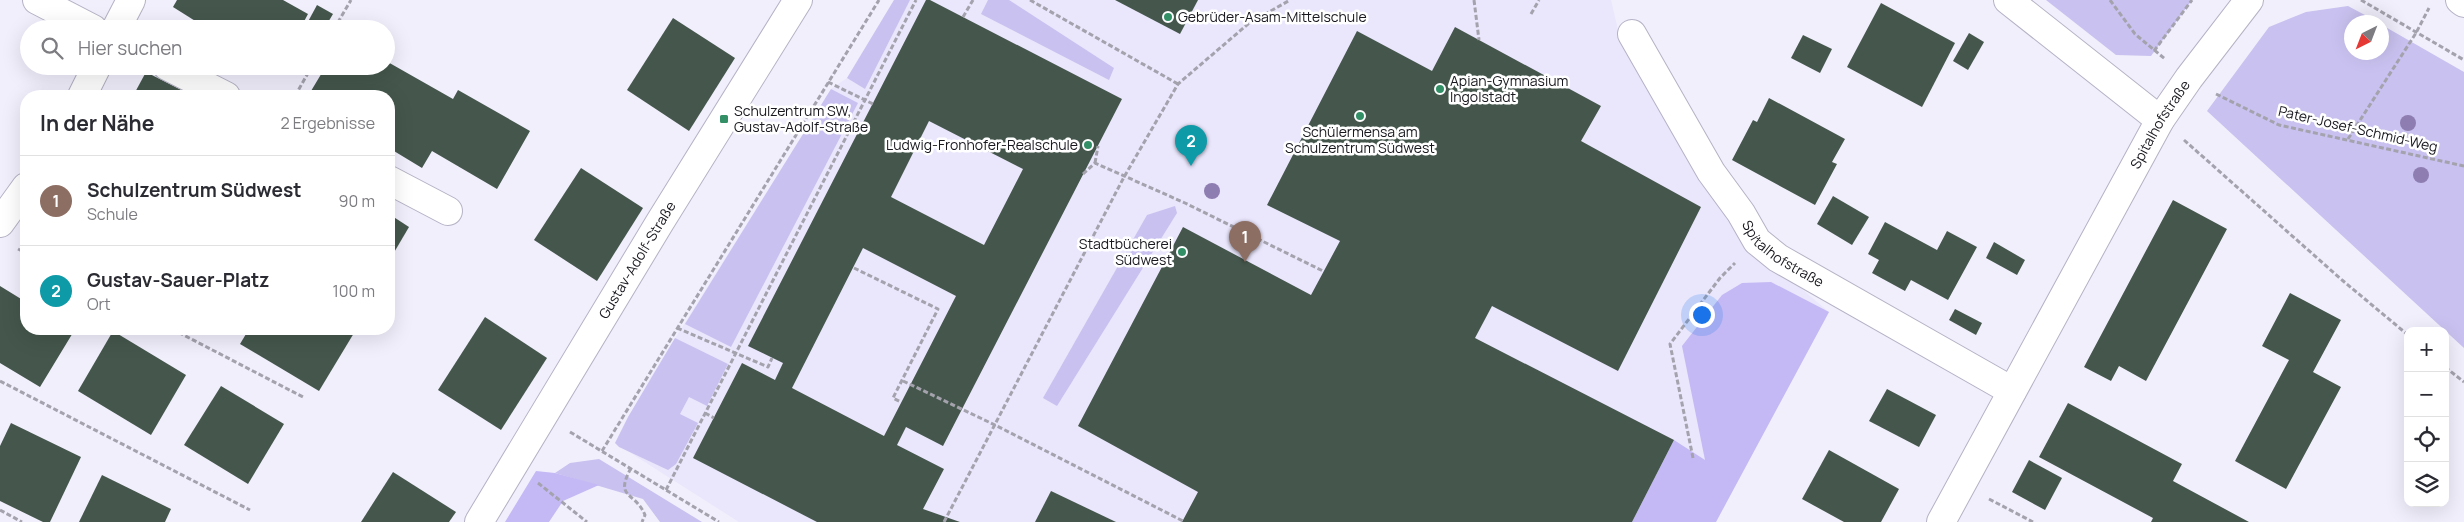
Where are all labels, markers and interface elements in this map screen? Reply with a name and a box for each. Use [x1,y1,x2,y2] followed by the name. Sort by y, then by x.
[1178,7,1367,26] place label: Gebrüder-Asam-Mittelschule
[1162,11,1174,23] marker: Gebrüder-Asam-Mittelschule
[2344,15,2389,60] north arrow
[20,20,395,75] search box
[38,34,66,62] icon: search
[78,35,182,61] text: Hier suchen
[1450,71,1569,106] place label: Apian-Gymnasium Ingolstadt
[2125,76,2194,172] street label: Spitalhofstraße
[1434,83,1446,95] marker: Apian-Gymnasium Ingolstadt
[734,101,868,136] place label: Schulzentrum SW, Gustav-Adolf-Straße
[2277,101,2440,156] street label: Pater-Josef-Schmid-Weg
[40,109,154,137] text: In der Nähe
[1354,110,1366,122] marker: Schülermensa am Schulzentrum Südwest
[280,112,375,134] text: 2 Ergebnisse
[718,113,730,125] marker: Schulzentrum SW, Gustav-Adolf-Straße
[1285,122,1435,157] place label: Schülermensa am Schulzentrum Südwest
[1175,125,1207,166] pin: 2
[886,135,1078,154] place label: Ludwig-Fronhofer-Realschule
[1082,139,1094,151] marker: Ludwig-Fronhofer-Realschule
[87,177,301,203] text: Schulzentrum Südwest
[52,190,60,212] text: 1
[339,190,375,212] text: 90 m
[594,197,680,322] street label: Gustav-Adolf-Straße
[87,203,138,225] text: Schule
[1738,217,1827,291] street label: Spitalhofstraße
[1229,221,1261,262] pin: 1
[1079,234,1172,269] place label: Stadtbücherei Südwest
[1176,246,1188,258] marker: Stadtbücherei Südwest
[87,267,269,293] text: Gustav-Sauer-Platz
[51,280,61,302] text: 2
[332,280,375,302] text: 100 m
[87,293,111,315] text: Ort
[1689,302,1715,328] your location
[2404,327,2449,507] map controls
[2404,327,2449,372] button: +
[2404,372,2449,417] button: −
[2404,417,2449,462] button: locate
[2404,462,2449,507] button: layers

